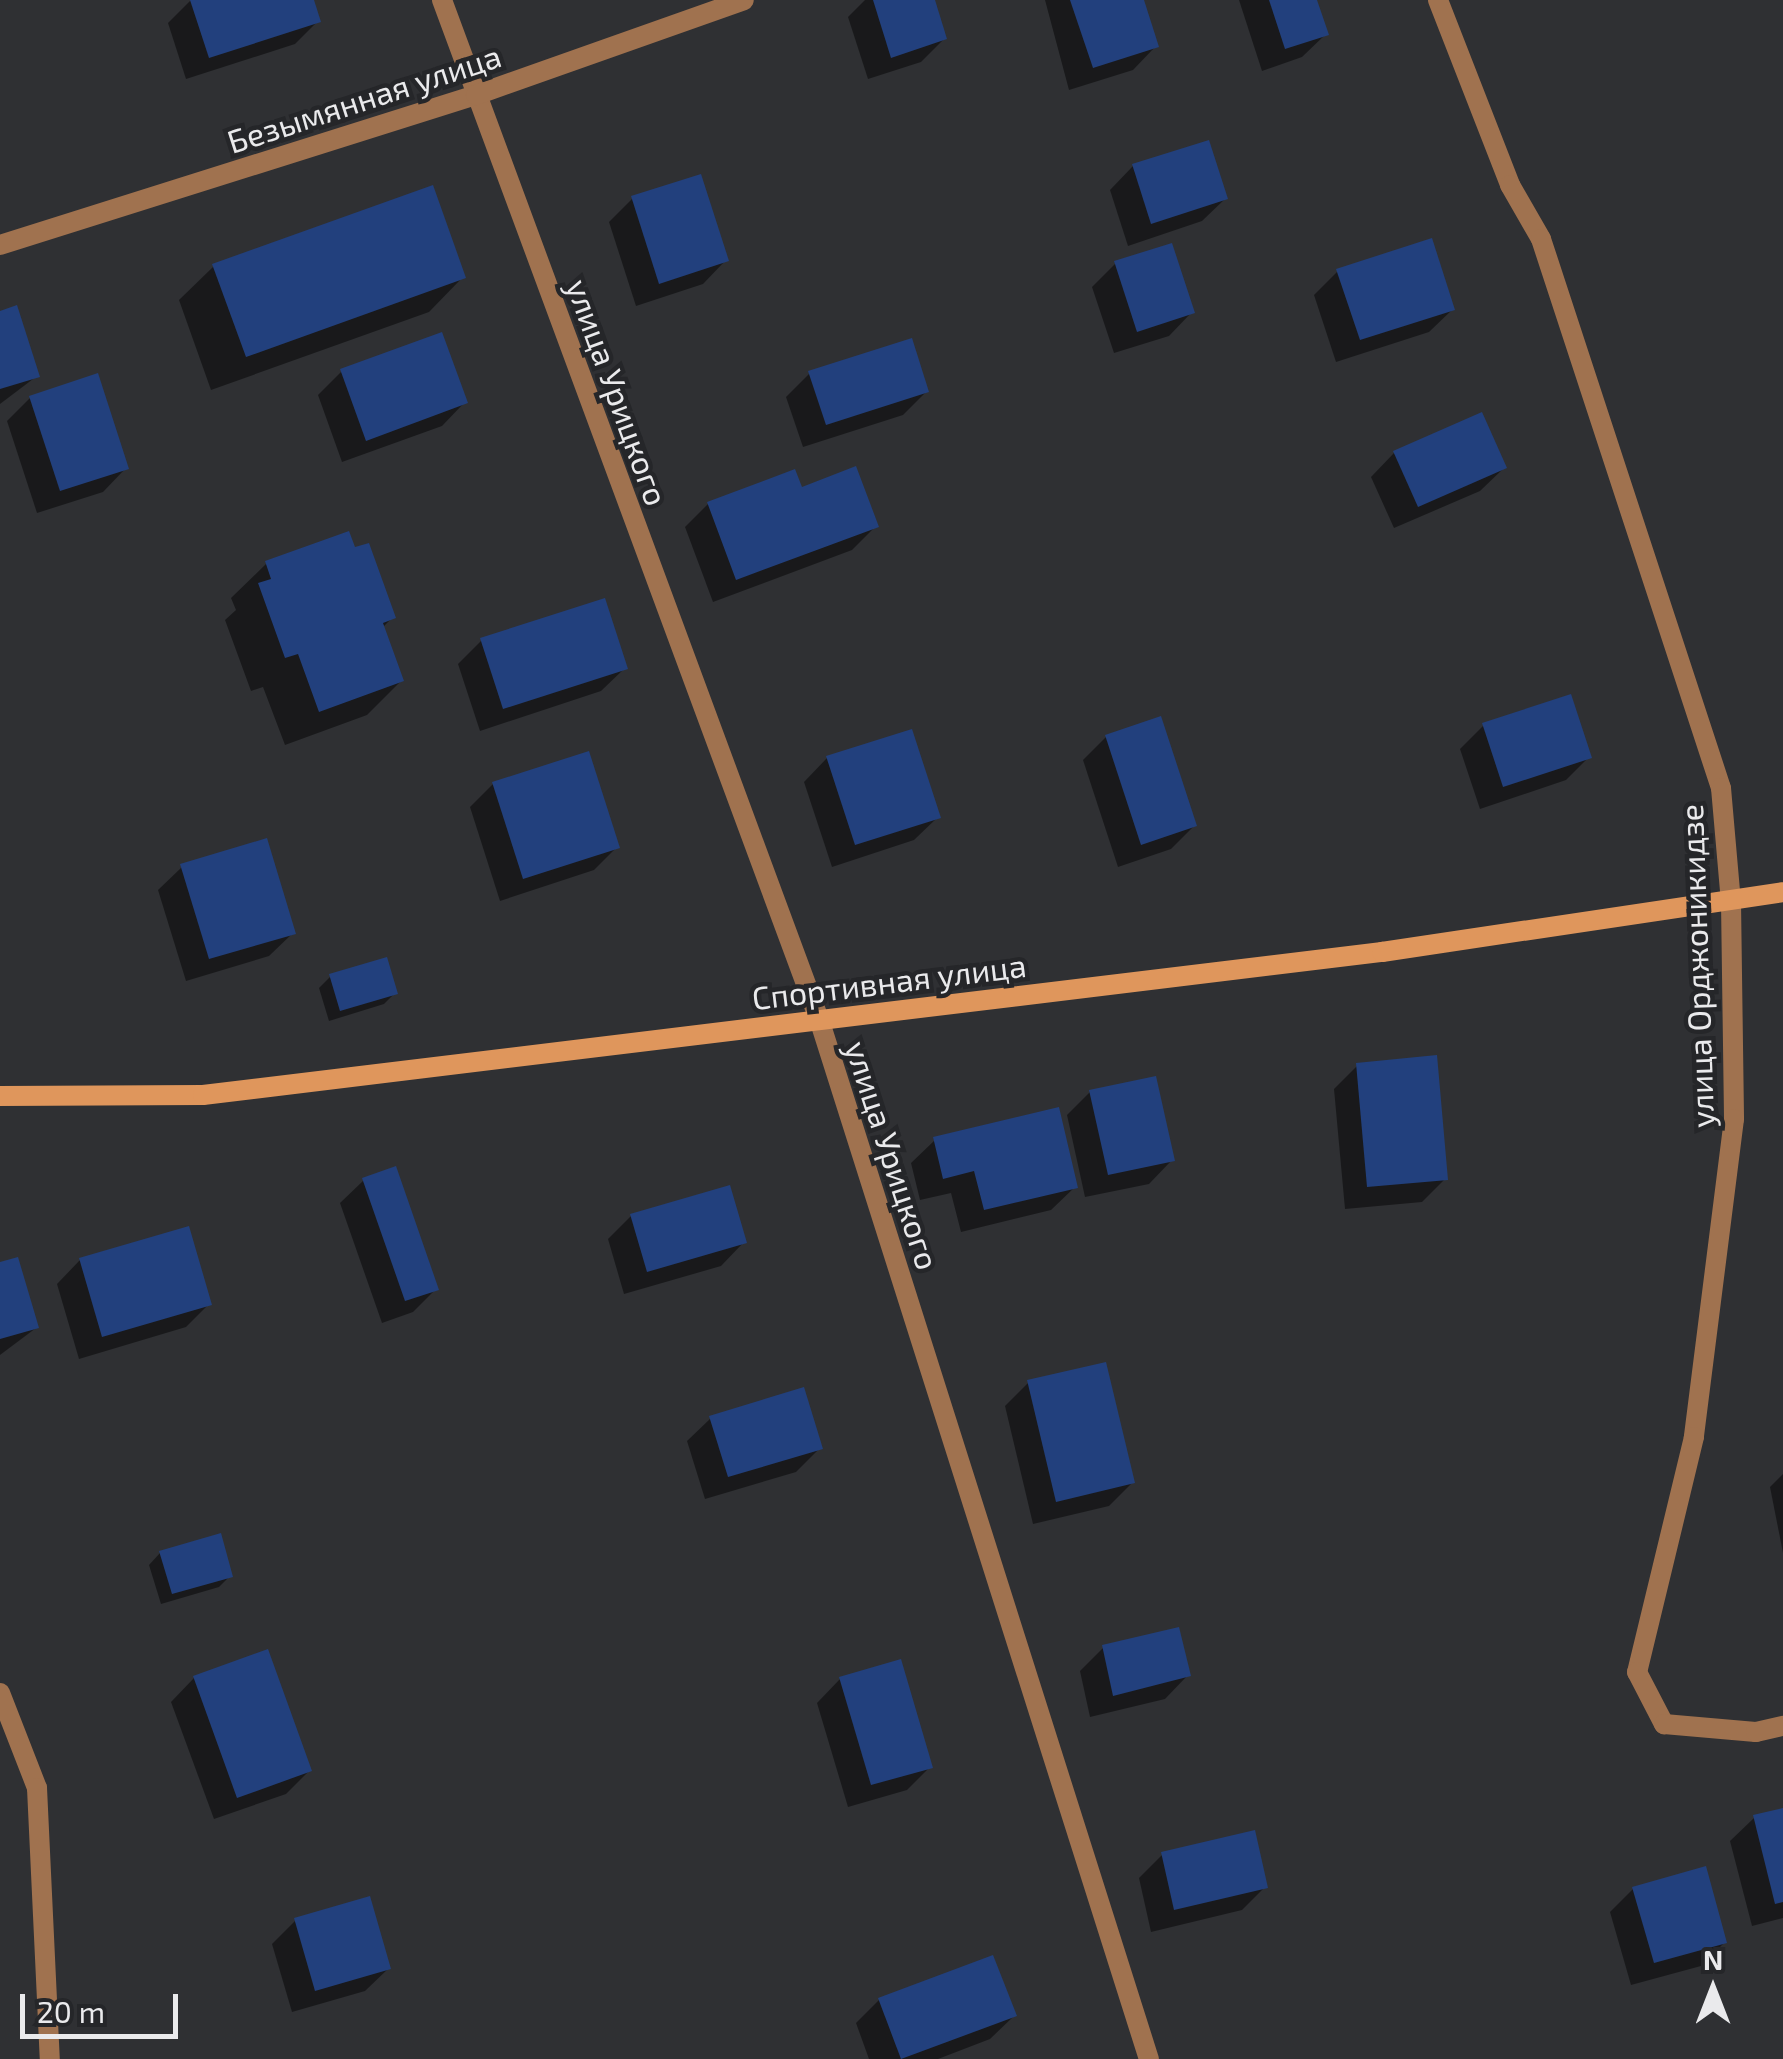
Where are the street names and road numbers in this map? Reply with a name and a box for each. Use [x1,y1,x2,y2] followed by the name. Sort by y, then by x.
[222,36,506,160] street label: Безымянная улица
[559,274,677,510] street label: улица Урицкого
[1671,803,1721,1129] street label: улица Орджоникидзе
[750,945,1028,1017] street label: Спортивная улица
[838,1036,948,1274] street label: улица Урицкого

